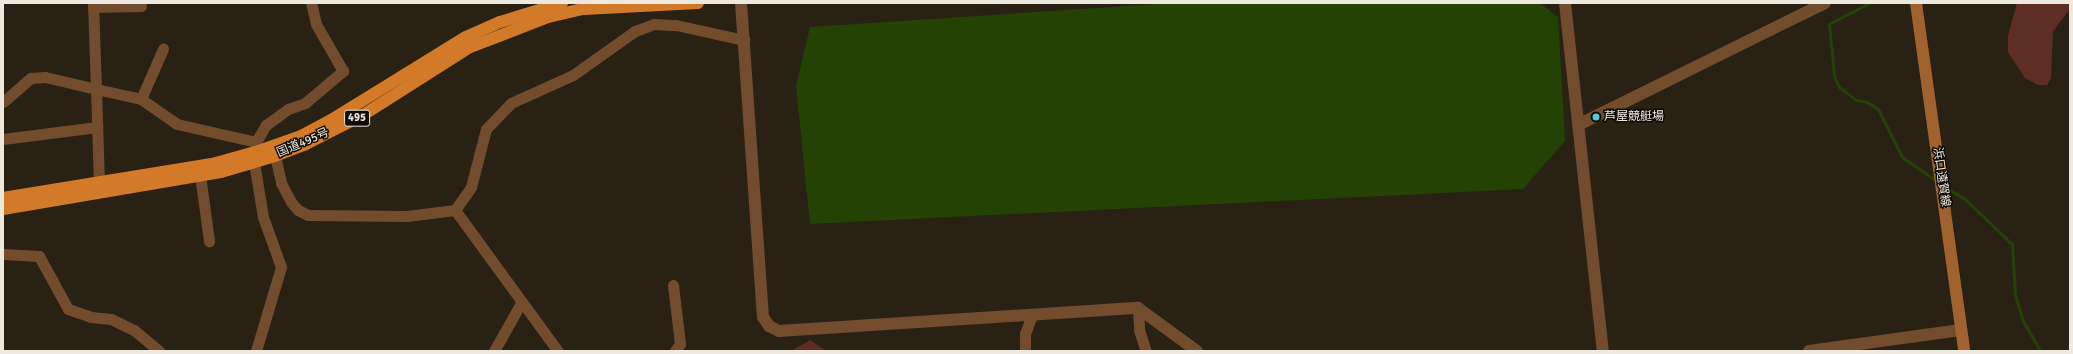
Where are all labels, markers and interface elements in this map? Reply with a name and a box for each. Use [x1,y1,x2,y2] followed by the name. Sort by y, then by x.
[344,109,370,127] road number: 495
[1604,110,1664,124] place label: 芦屋競艇場
[1591,112,1601,122] marker: 芦屋競艇場
[275,126,331,160] street label: 国道495号
[1930,146,1952,208] street label: 浜口遠賀線

